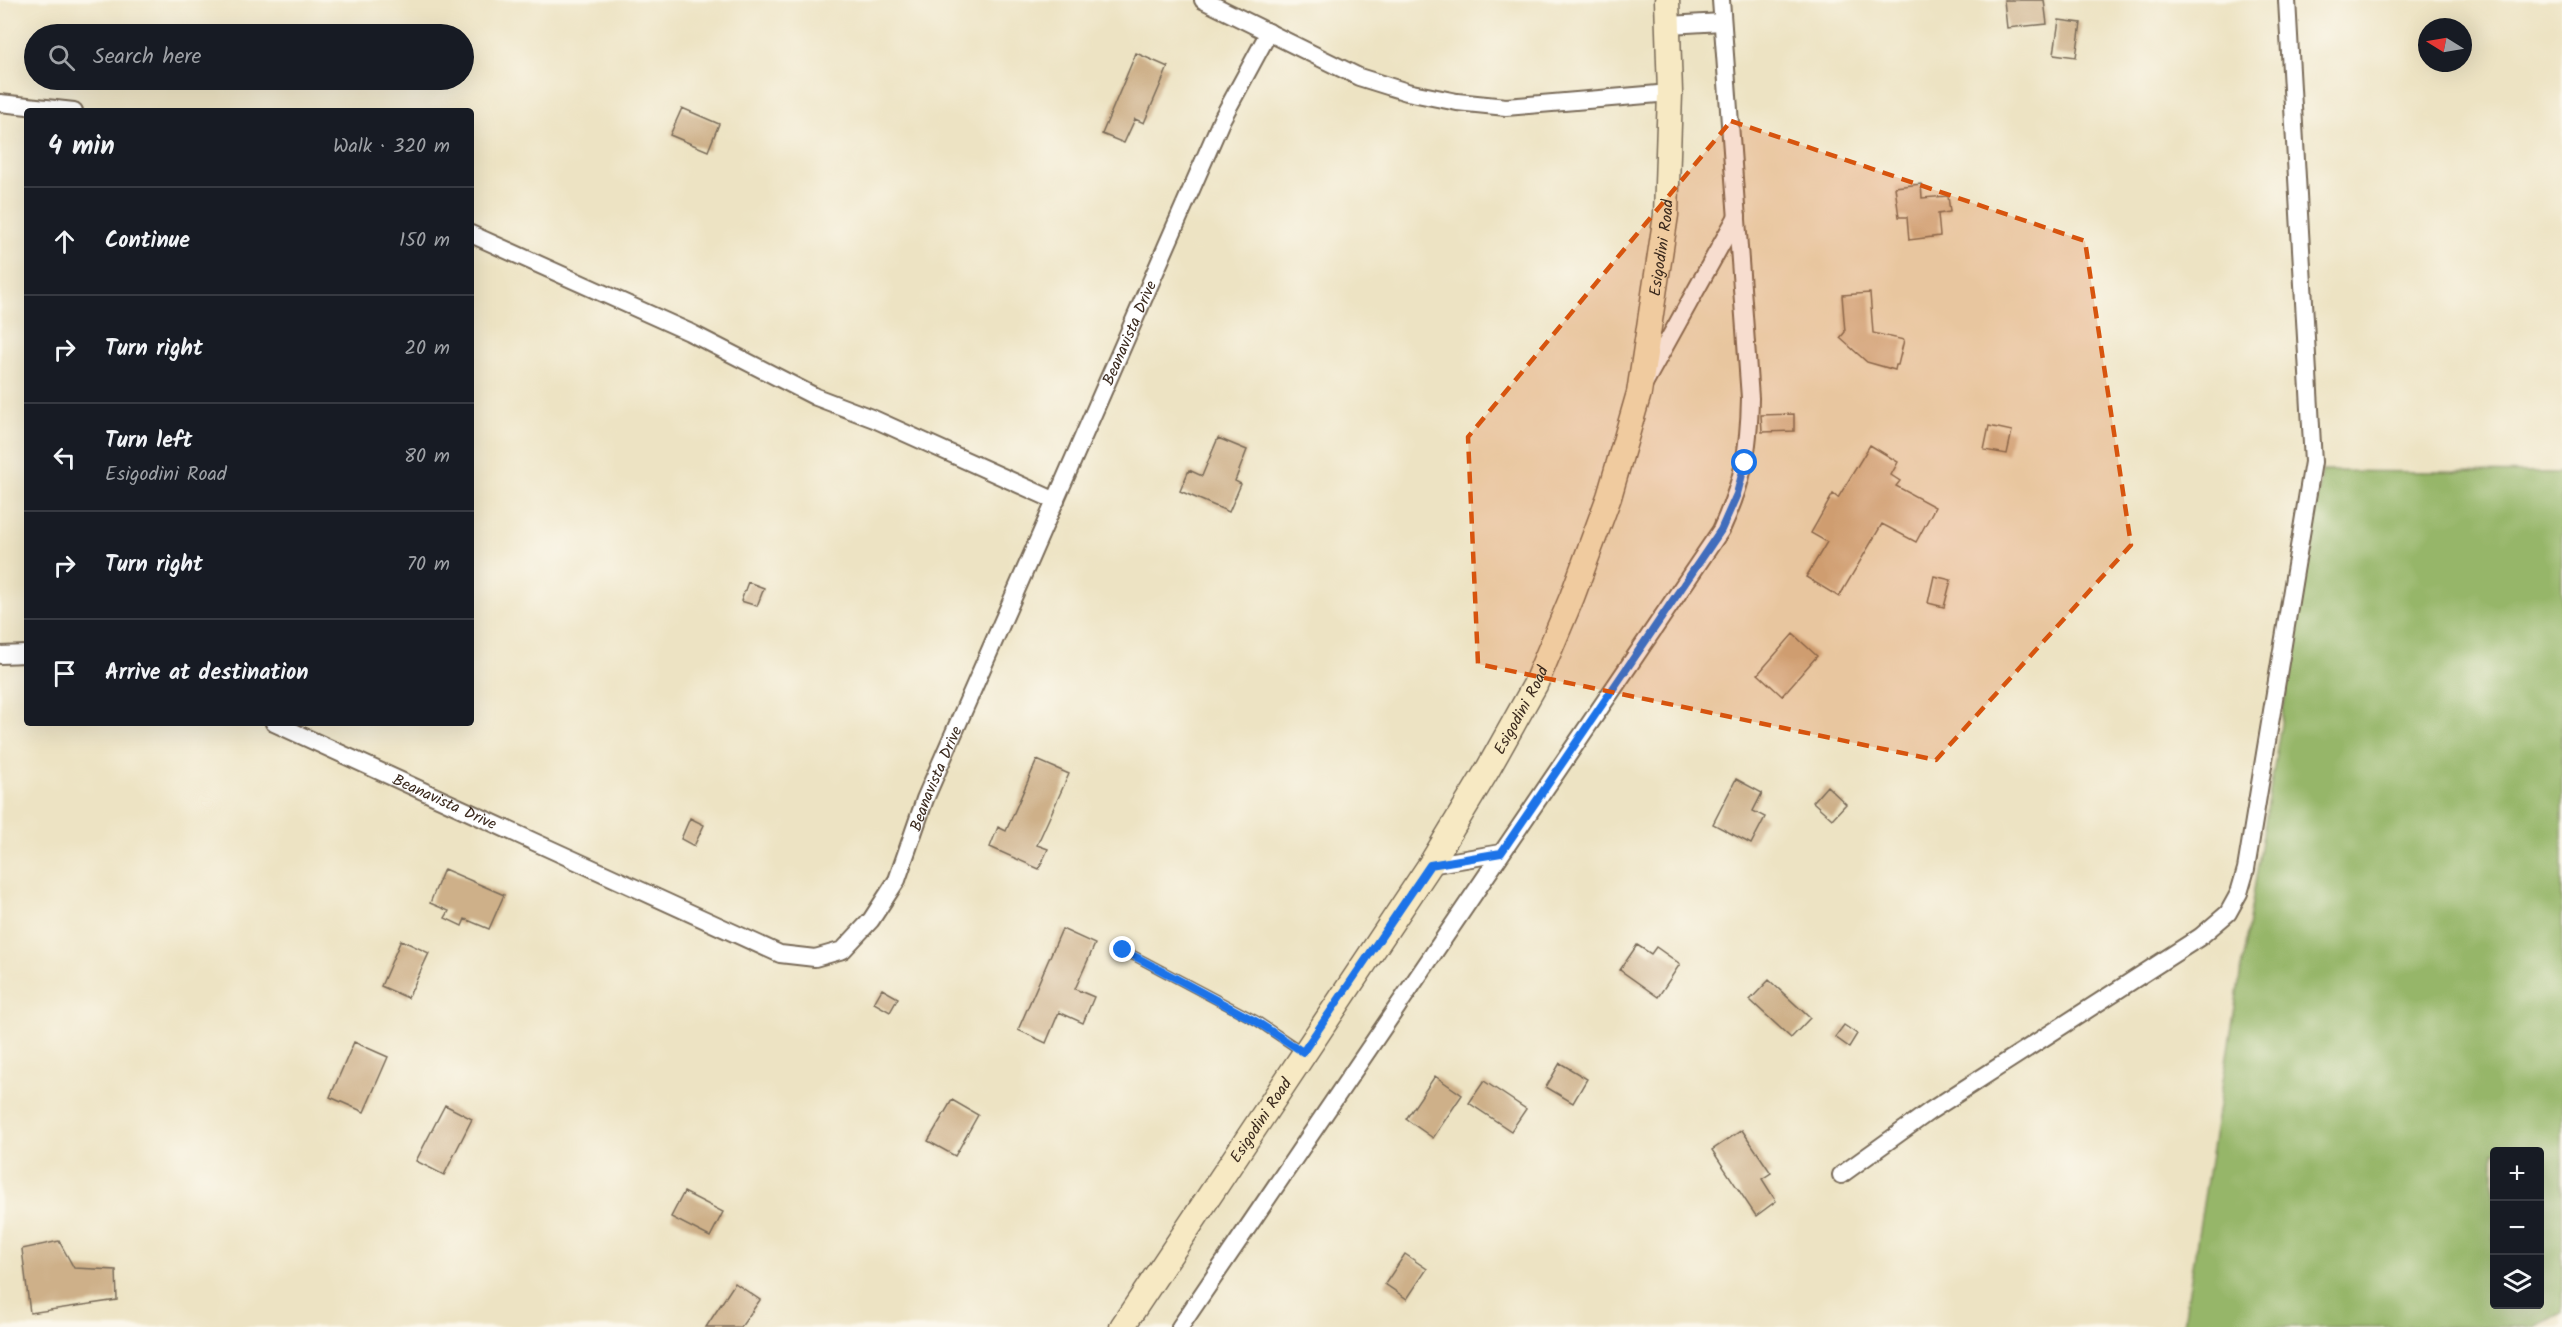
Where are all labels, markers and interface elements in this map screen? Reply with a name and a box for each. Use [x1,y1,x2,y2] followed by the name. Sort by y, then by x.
[2418,18,2472,72] north arrow
[24,24,474,90] search box
[93,40,201,75] text: Search here
[45,41,78,74] icon: search
[48,126,115,168] text: 4 min
[333,131,450,163] text: Walk · 320 m
[1643,198,1681,298] street label: Esigodini Road
[105,224,190,259] text: Continue
[48,225,81,258] icon: ahead
[399,225,450,257] text: 150 m
[1096,277,1164,389] street label: Beanavista Drive
[105,332,203,367] text: Turn right
[48,333,81,366] icon: right
[404,333,450,365] text: 20 m
[105,424,192,459] text: Turn left
[48,441,81,474] icon: left
[404,441,450,473] text: 80 m
[1731,449,1757,475] route start
[105,459,227,491] text: Esigodini Road
[105,548,203,583] text: Turn right
[48,549,81,582] icon: right
[407,549,450,581] text: 70 m
[105,656,308,691] text: Arrive at destination
[48,657,81,690] icon: arrive
[1488,661,1556,759] street label: Esigodini Road
[904,722,969,835] street label: Beanavista Drive
[388,768,500,837] street label: Beanavista Drive
[1109,936,1135,962] route end
[1224,1072,1299,1168] street label: Esigodini Road
[2490,1147,2544,1309] map controls
[2490,1147,2544,1201] button: +
[2490,1201,2544,1255] button: −
[2490,1255,2544,1309] button: layers

